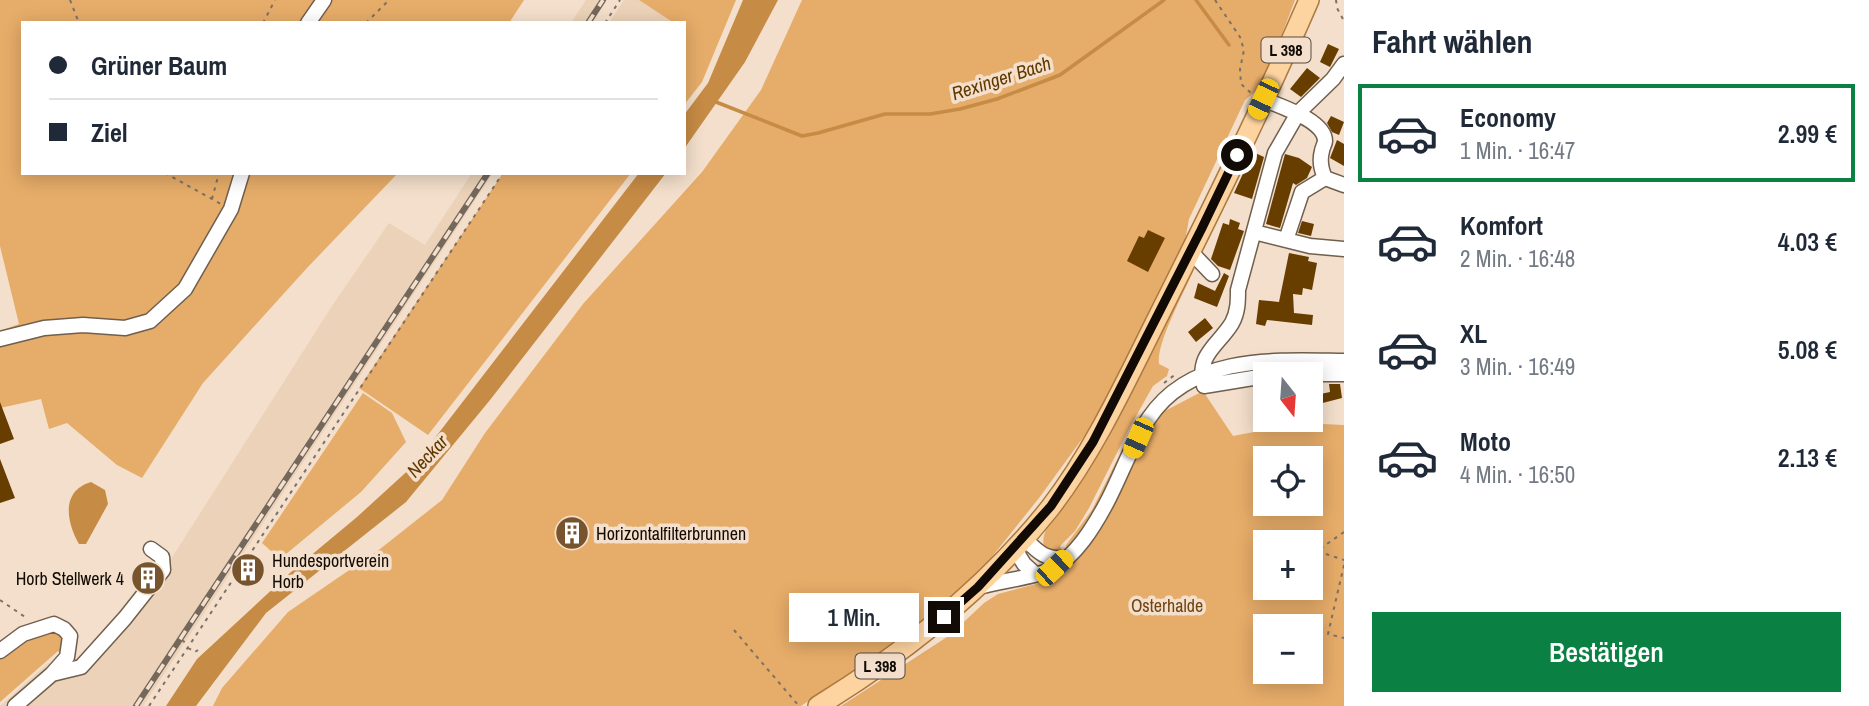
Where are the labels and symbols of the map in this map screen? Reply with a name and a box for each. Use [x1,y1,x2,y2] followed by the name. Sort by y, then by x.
[1262,38,1310,62] road number: L 398
[948,50,1054,106] water label: Rexinger Bach
[1245,76,1282,122] car
[1221,139,1253,171] route start
[1253,362,1323,432] north arrow
[1120,415,1157,461] car
[401,428,454,483] water label: Neckar
[553,514,591,552] building icon: Horizontalfilterbrunnen
[596,521,746,546] place label: Horizontalfilterbrunnen
[1032,546,1077,590] car
[272,548,389,594] place label: Hundesportverein Horb
[229,551,267,589] building icon: Hundesportverein Horb
[129,559,167,597] building icon: Horb Stellwerk 4
[16,566,124,591] place label: Horb Stellwerk 4
[790,592,920,642] callout: 1 Min.
[1131,593,1203,618] park label: Osterhalde
[928,601,960,633] route end
[856,653,904,678] road number: L 398

